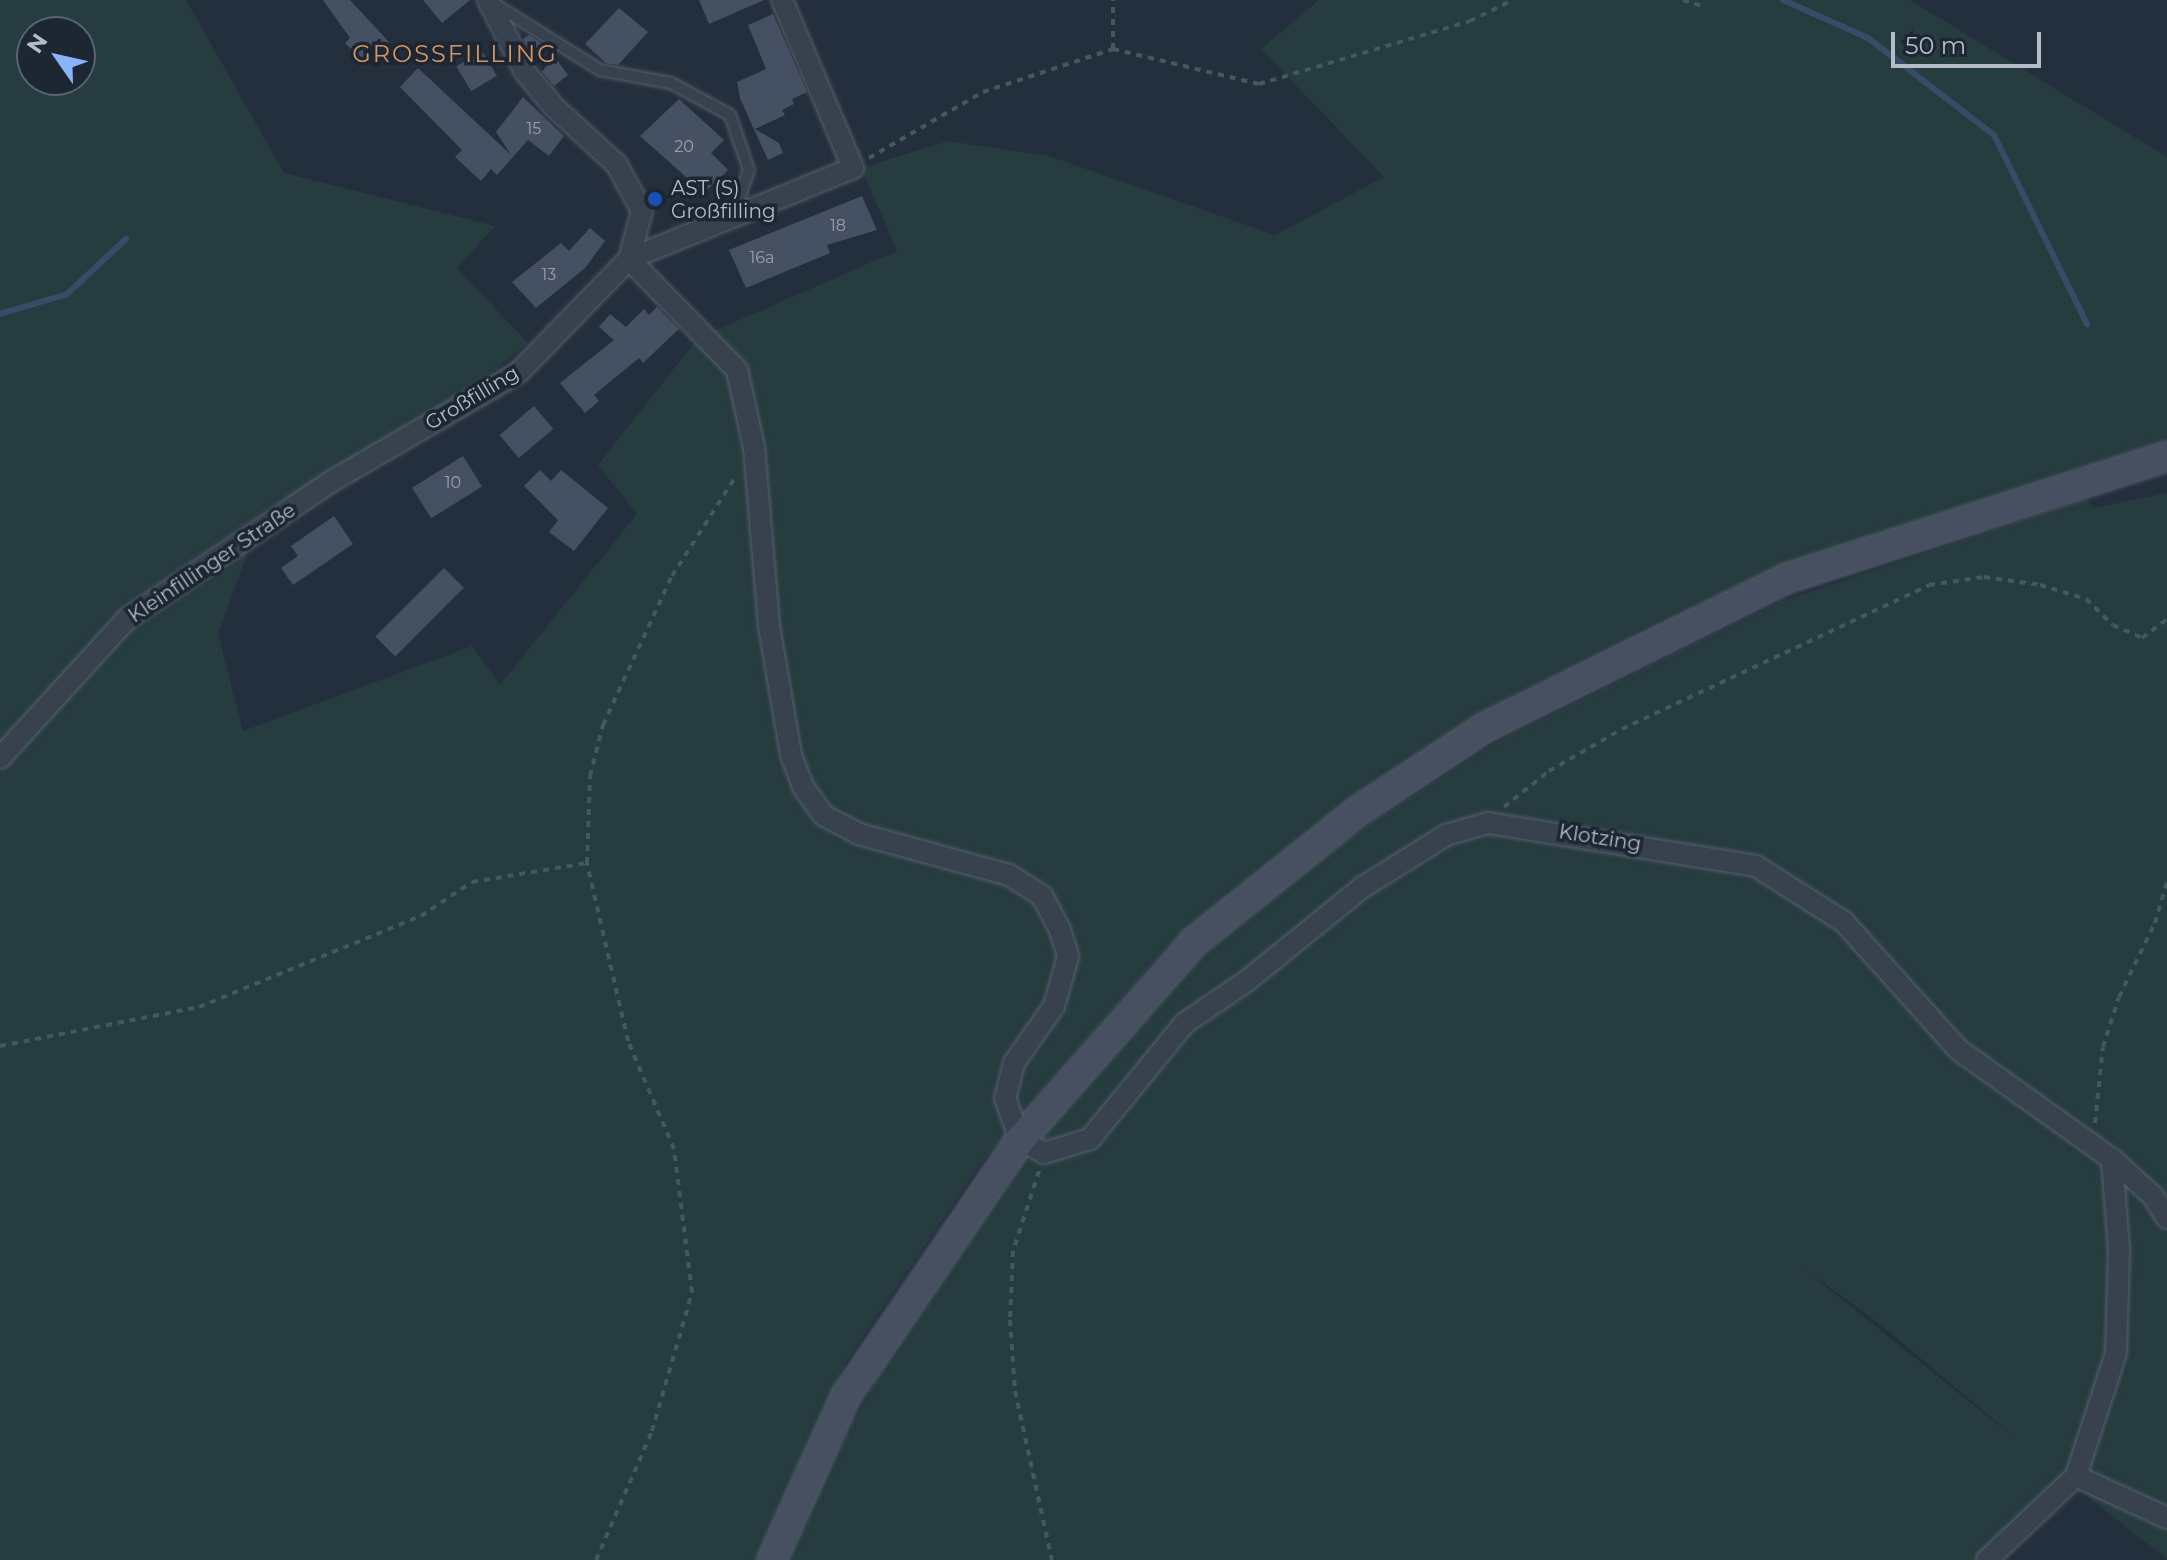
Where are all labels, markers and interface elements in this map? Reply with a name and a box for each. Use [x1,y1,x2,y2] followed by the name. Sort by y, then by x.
[16,16,96,96] north arrow
[1895,16,2045,66] scale bar
[21,28,54,58] text: N
[1905,31,1966,60] text: 50 m
[352,40,558,68] district label: GROSSFILLING
[527,119,541,139] house number: 15
[674,137,694,157] house number: 20
[671,176,776,223] place label: AST (S) Großfilling
[646,190,664,208] marker: AST (S) Großfilling
[830,216,846,236] house number: 18
[750,248,774,268] house number: 16a
[542,265,556,285] house number: 13
[421,361,523,435] street label: Großfilling
[445,473,461,493] house number: 10
[124,498,300,628] street label: Kleinfillinger Straße
[1557,820,1643,856] street label: Klotzing

